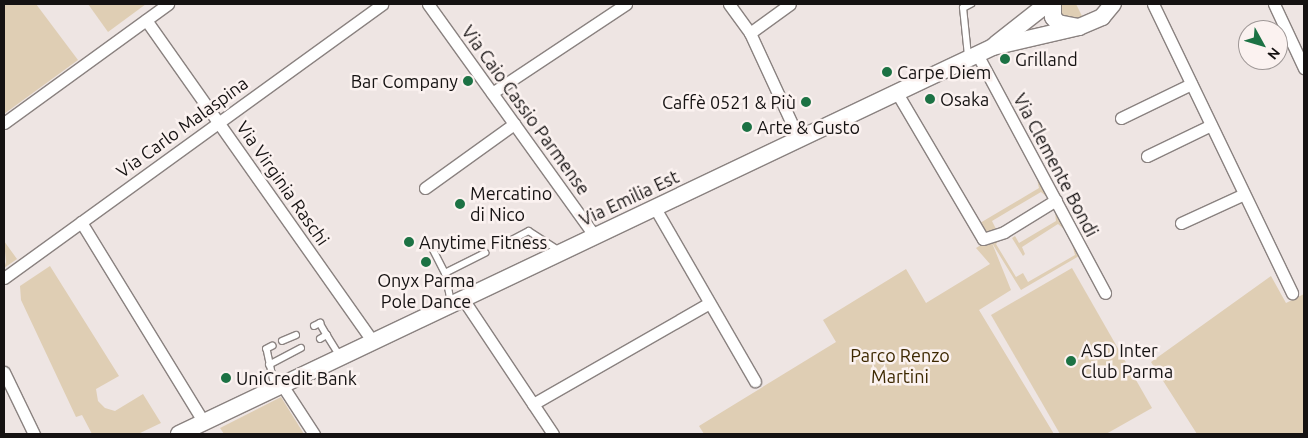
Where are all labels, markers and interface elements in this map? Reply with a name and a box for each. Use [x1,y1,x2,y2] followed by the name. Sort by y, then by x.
[1238,20,1288,70] north arrow
[457,21,595,199] street label: Via Caio Cassio Parmense
[1264,45,1283,63] text: N
[1015,48,1078,70] place label: Grilland
[999,53,1011,65] marker: Grilland
[897,61,991,83] place label: Carpe Diem
[881,66,893,78] marker: Carpe Diem
[351,70,458,92] place label: Bar Company
[112,72,252,182] street label: Via Carlo Malaspina
[462,75,474,87] marker: Bar Company
[940,88,989,110] place label: Osaka
[1009,90,1103,240] street label: Via Clemente Bondi
[662,91,796,113] place label: Caffè 0521 & Più
[924,93,936,105] marker: Osaka
[800,96,812,108] marker: Caffè 0521 & Più
[757,116,860,138] place label: Arte & Gusto
[232,117,334,249] street label: Via Virginia Raschi
[741,121,753,133] marker: Arte & Gusto
[576,166,682,230] street label: Via Emilia Est
[470,183,552,225] place label: Mercatino di Nico
[454,198,466,210] marker: Mercatino di Nico
[419,231,547,253] place label: Anytime Fitness
[403,236,415,248] marker: Anytime Fitness
[420,256,432,268] marker: Onyx Parma Pole Dance
[377,270,475,312] place label: Onyx Parma Pole Dance
[1081,340,1173,382] place label: ASD Inter Club Parma
[850,345,950,388] park label: Parco Renzo Martini
[1065,355,1077,367] marker: ASD Inter Club Parma
[236,367,357,389] place label: UniCredit Bank
[220,372,232,384] marker: UniCredit Bank

